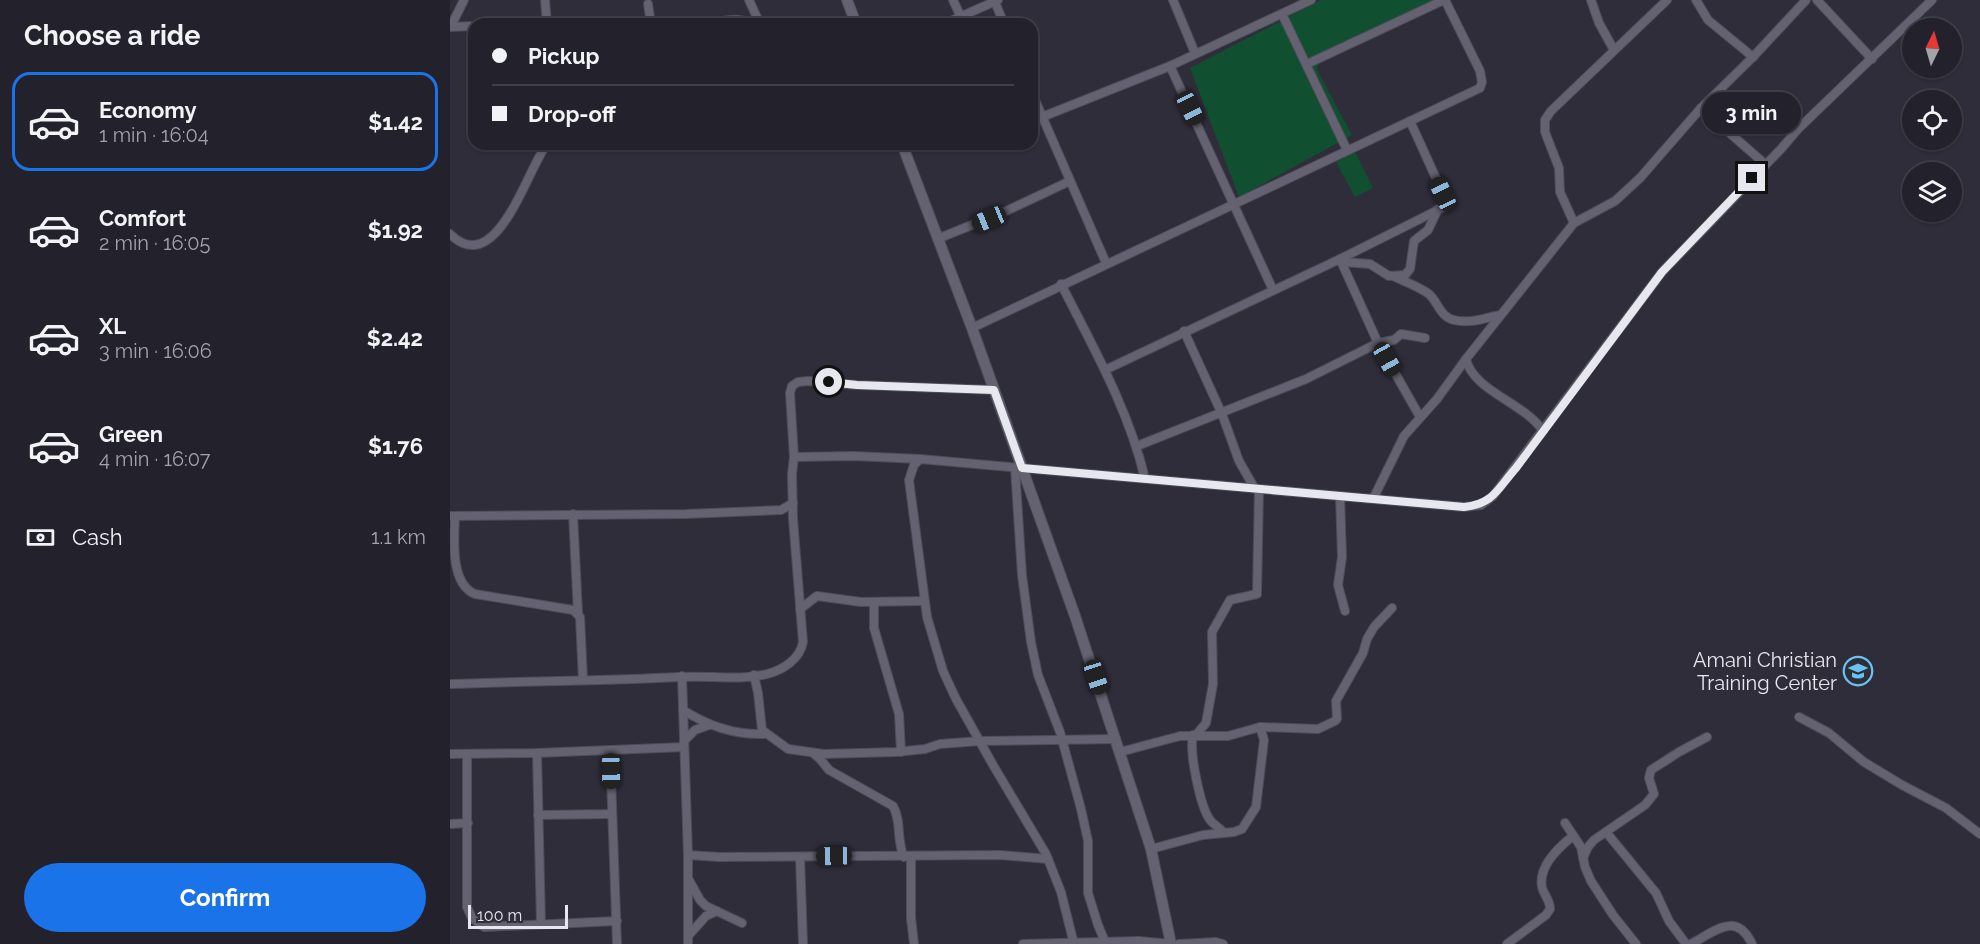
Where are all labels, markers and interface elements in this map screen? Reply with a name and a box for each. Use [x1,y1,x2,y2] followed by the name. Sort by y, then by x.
[1902,18,1962,78] north arrow
[1902,18,1962,222] map controls
[24,20,200,51] text: Choose a ride
[528,43,600,69] text: Pickup
[1174,88,1206,128] car
[1902,90,1962,150] button: locate
[1702,91,1802,133] callout: 3 min
[27,95,81,149] icon: car
[99,97,197,123] text: Economy
[528,101,616,127] text: Drop-off
[1726,101,1777,125] text: 3 min
[368,109,423,135] text: $1.42
[99,123,209,147] text: 1 min · 16:04
[1902,162,1962,222] button: layers
[1738,164,1765,191] route end
[1427,174,1459,214] car
[27,203,81,257] icon: car
[969,204,1009,234] car
[99,205,186,231] text: Comfort
[368,217,423,243] text: $1.92
[99,231,210,255] text: 2 min · 16:05
[27,311,81,365] icon: car
[99,313,126,339] text: XL
[367,325,423,351] text: $2.42
[99,339,212,363] text: 3 min · 16:06
[1370,339,1404,379] car
[815,368,842,395] route start
[27,419,81,473] icon: car
[99,421,163,447] text: Green
[368,433,423,459] text: $1.76
[99,447,211,471] text: 4 min · 16:07
[24,521,57,554] icon: cash
[72,524,123,550] text: Cash
[371,525,426,549] text: 1.1 km
[1693,648,1837,695] place label: Amani Christian Training Center
[1842,655,1874,687] school or university icon: Amani Christian Training Center
[1082,657,1110,697] car
[602,753,620,789] car
[816,847,852,865] car
[24,863,426,932] button: Confirm
[468,902,568,930] scale bar
[477,906,522,925] text: 100 m

